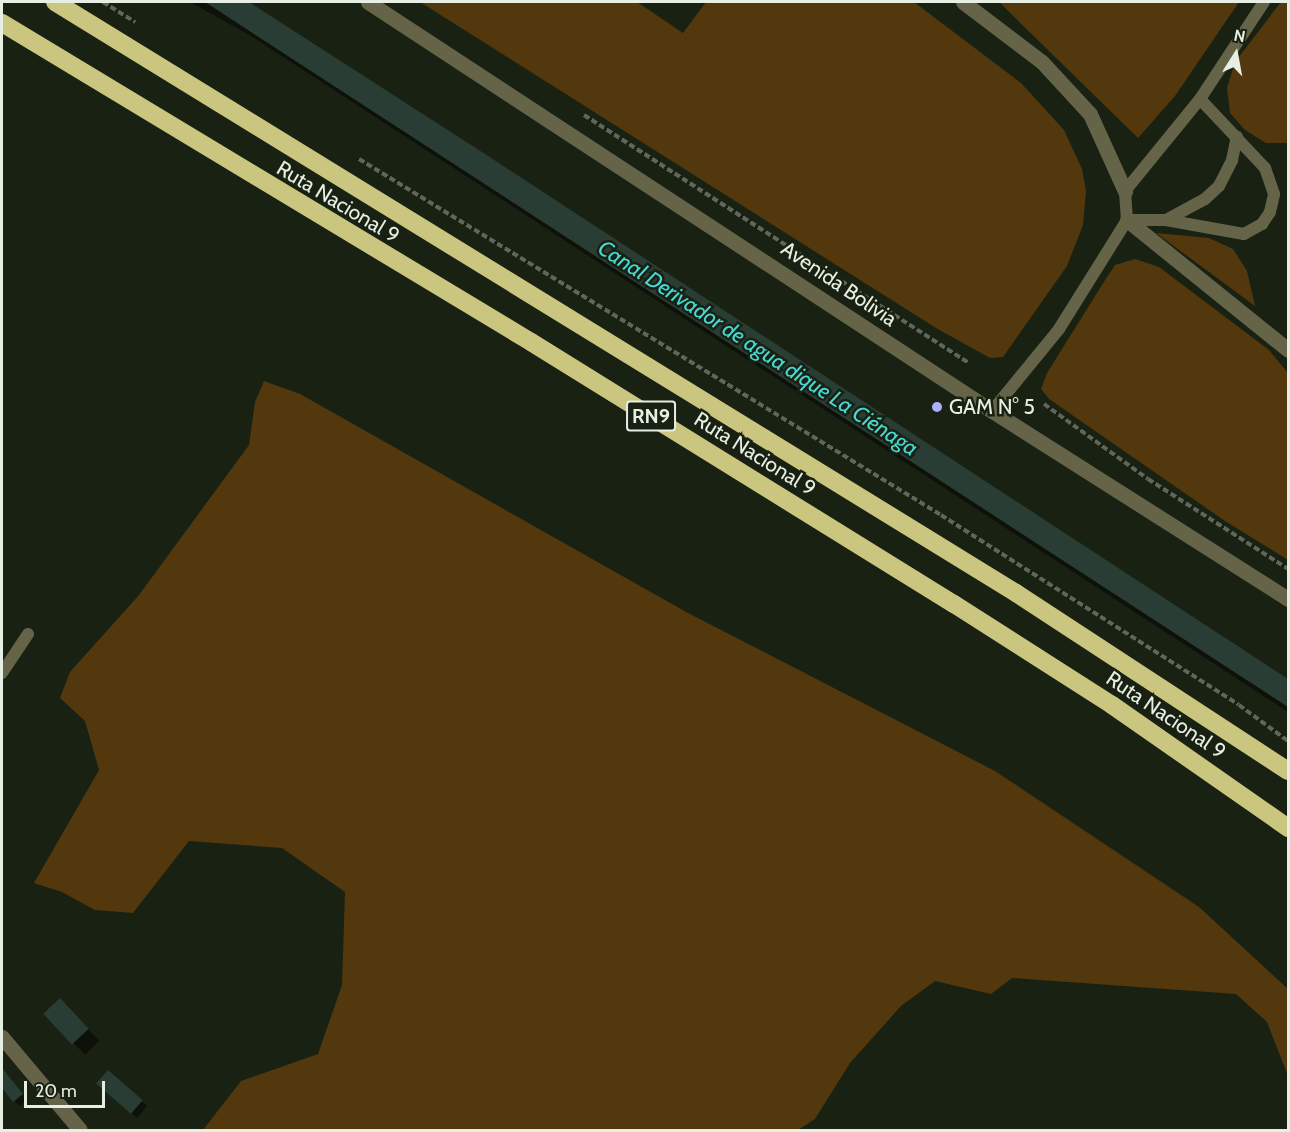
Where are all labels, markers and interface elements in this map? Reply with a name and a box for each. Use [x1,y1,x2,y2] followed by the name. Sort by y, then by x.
[1206,24,1266,84] north arrow
[1232,25,1247,46] text: N
[272,155,404,249] street label: Ruta Nacional 9
[593,234,923,462] water label: Canal Derivador de agua dique La Ciénaga
[776,236,902,332] street label: Avenida Bolivia
[949,394,1035,420] place label: GAM N° 5
[626,399,676,433] road number: RN9
[930,400,944,414] marker: GAM N° 5
[689,407,821,501] street label: Ruta Nacional 9
[1101,666,1231,764] street label: Ruta Nacional 9
[27,1069,108,1107] scale bar
[35,1080,77,1102] text: 20 m

